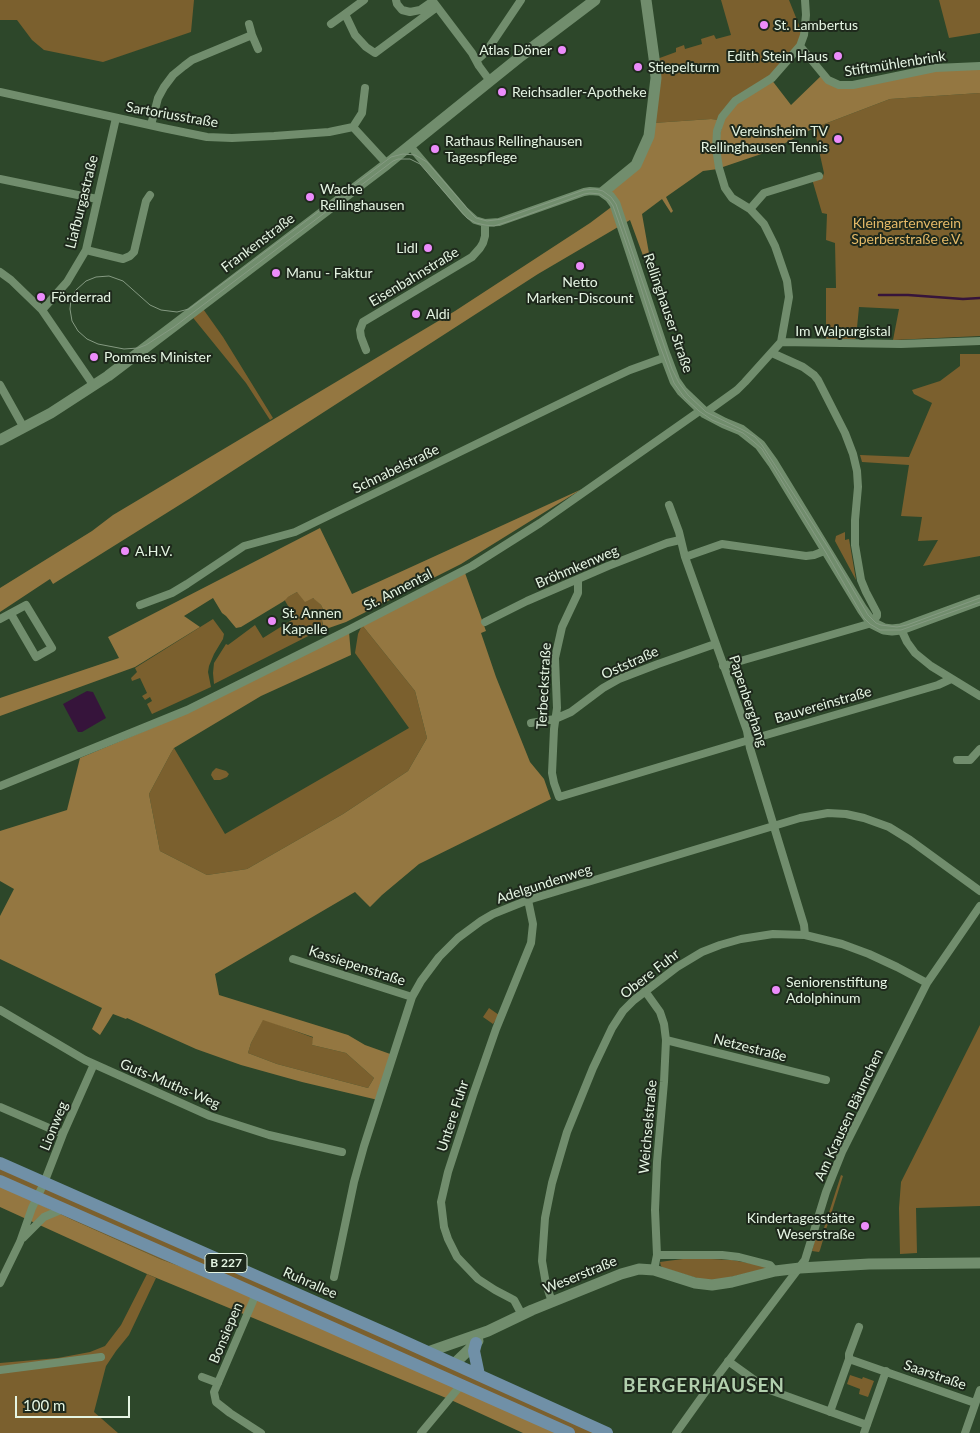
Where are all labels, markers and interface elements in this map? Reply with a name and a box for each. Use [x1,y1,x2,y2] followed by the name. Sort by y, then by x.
[774,17,858,33] place label: St. Lambertus
[758,19,770,31] marker: St. Lambertus
[479,42,552,58] place label: Atlas Döner
[556,44,568,56] marker: Atlas Döner
[727,48,828,64] place label: Edith Stein Haus
[843,48,947,80] street label: Stiftmühlenbrink
[832,50,844,62] marker: Edith Stein Haus
[648,59,719,75] place label: Stiepelturm
[632,61,644,73] marker: Stiepelturm
[512,84,647,100] place label: Reichsadler-Apotheke
[496,86,508,98] marker: Reichsadler-Apotheke
[125,99,219,131] street label: Sartoriusstraße
[701,123,828,156] place label: Vereinsheim TV Rellinghausen Tennis
[445,133,582,166] place label: Rathaus Rellinghausen Tagespflege
[832,133,844,145] marker: Vereinsheim TV Rellinghausen Tennis
[429,143,441,155] marker: Rathaus Rellinghausen Tagespflege
[62,154,102,250] street label: Liafburgastraße
[320,181,405,213] place label: Wache Rellinghausen
[304,191,316,203] marker: Wache Rellinghausen
[218,210,298,276] street label: Frankenstraße
[851,215,963,248] park label: Kleingartenverein Sperberstraße e.V.
[396,240,418,256] place label: Lidl
[422,242,434,254] marker: Lidl
[366,244,462,310] street label: Eisenbahnstraße
[640,251,696,375] street label: Rellinghauser Straße
[574,260,586,272] marker: Netto Marken-Discount
[286,265,373,281] place label: Manu - Faktur
[270,267,282,279] marker: Manu - Faktur
[527,274,633,306] place label: Netto Marken-Discount
[51,289,111,305] place label: Förderrad
[35,291,47,303] marker: Förderrad
[426,306,450,322] place label: Aldi
[410,308,422,320] marker: Aldi
[795,323,891,339] street label: Im Walpurgistal
[104,349,211,365] place label: Pommes Minister
[88,351,100,363] marker: Pommes Minister
[350,441,442,497] street label: Schnabelstraße
[533,542,621,592] street label: Bröhmkenweg
[135,543,172,559] place label: A.H.V.
[119,545,131,557] marker: A.H.V.
[361,566,435,614] street label: St. Annental
[282,605,341,638] place label: St. Annen Kapelle
[266,615,278,627] marker: St. Annen Kapelle
[533,642,555,730] street label: Terbeckstraße
[599,643,661,683] street label: Oststraße
[725,653,771,749] street label: Papenberghang
[773,683,873,727] street label: Bauvereinstraße
[494,861,594,907] street label: Adelgundenweg
[307,942,407,990] street label: Kassiepenstraße
[617,946,683,1002] street label: Obere Fuhr
[786,974,887,1006] place label: Seniorenstiftung Adolphinum
[770,984,782,996] marker: Seniorenstiftung Adolphinum
[712,1031,788,1065] street label: Netzestraße
[811,1046,887,1184] street label: Am Krausen Bäumchen
[117,1055,223,1113] street label: Guts-Muths-Weg
[434,1078,472,1154] street label: Untere Fuhr
[636,1079,660,1175] street label: Weichselstraße
[37,1099,71,1153] street label: Lionweg
[747,1210,855,1242] place label: Kindertagesstätte Weserstraße
[859,1220,871,1232] marker: Kindertagesstätte Weserstraße
[541,1253,619,1297] street label: Weserstraße
[205,1254,247,1272] road number: B 227
[280,1264,340,1302] street label: Ruhrallee
[206,1300,246,1366] street label: Bonsiepen
[902,1356,968,1394] street label: Saarstraße
[622,1375,786,1397] district label: BERGERHAUSEN
[18,1386,132,1418] scale bar
[23,1396,65,1414] text: 100 m

